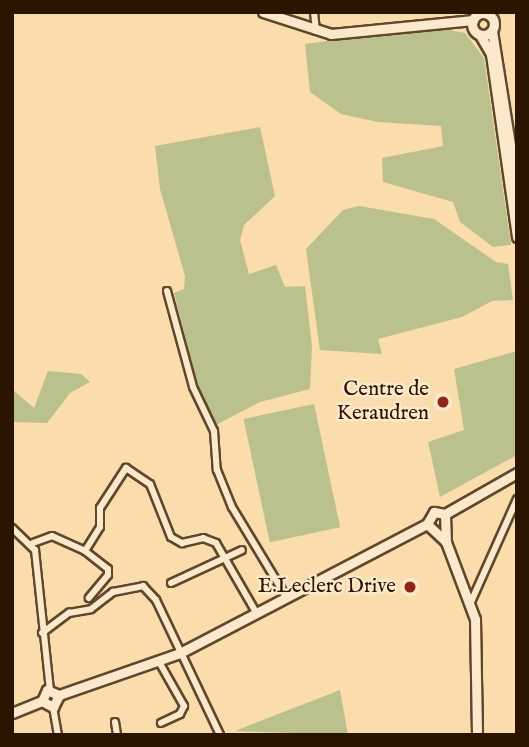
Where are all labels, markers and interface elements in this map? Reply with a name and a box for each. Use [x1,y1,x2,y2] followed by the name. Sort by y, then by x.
[337,377,429,427] place label: Centre de Keraudren
[435,394,451,410] marker: Centre de Keraudren
[258,574,396,600] place label: E.Leclerc Drive
[402,579,418,595] marker: E.Leclerc Drive

